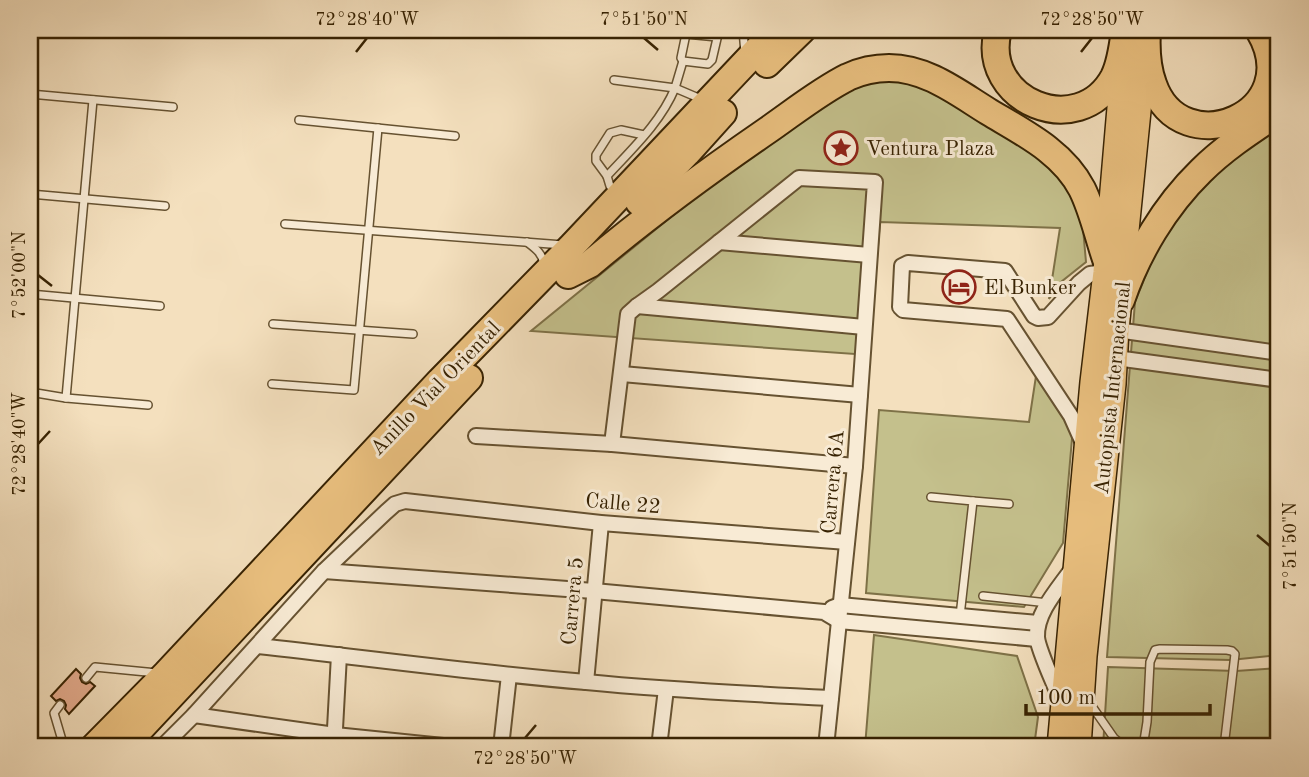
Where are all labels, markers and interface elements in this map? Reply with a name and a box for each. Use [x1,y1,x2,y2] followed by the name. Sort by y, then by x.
[315,11,419,29] text: 72°28'40"W
[600,11,688,29] text: 7°51'50"N
[1040,11,1144,29] text: 72°28'50"W
[822,129,860,167] place icon: Ventura Plaza
[866,139,995,160] place label: Ventura Plaza
[11,231,29,319] text: 7°52'00"N
[940,268,978,306] hotel icon: El Bunker
[984,278,1077,299] place label: El Bunker
[1092,280,1135,496] street label: Autopista Internacional
[367,318,505,460] street label: Anillo Vial Oriental
[11,392,29,496] text: 72°28'40"W
[818,429,849,535] street label: Carrera 6A
[584,491,661,518] street label: Calle 22
[1282,502,1300,590] text: 7°51'50"N
[559,556,588,646] street label: Carrera 5
[1026,672,1209,716] scale bar
[1036,688,1095,709] text: 100 m
[473,750,577,768] text: 72°28'50"W

